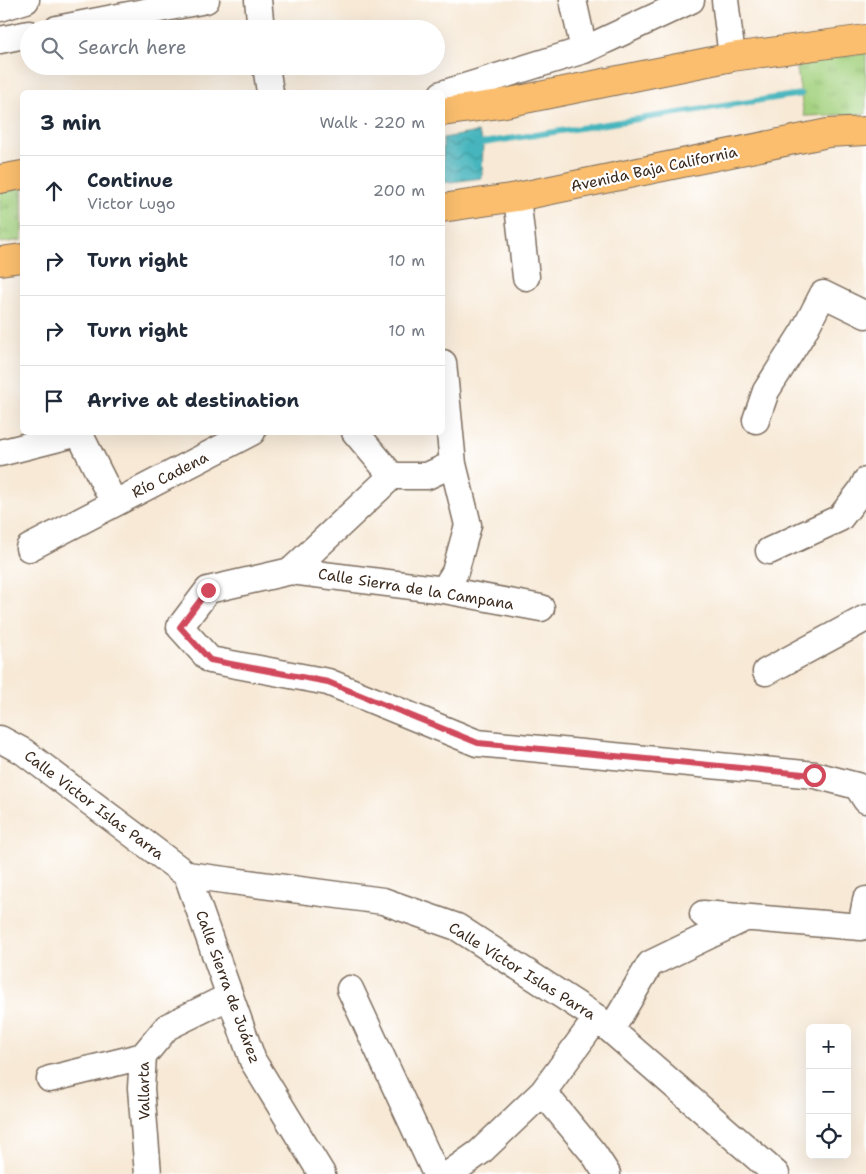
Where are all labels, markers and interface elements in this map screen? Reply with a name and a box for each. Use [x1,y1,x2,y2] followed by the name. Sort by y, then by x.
[20,20,445,75] search box
[38,34,66,62] icon: search
[78,35,187,60] text: Search here
[40,109,101,137] text: 3 min
[319,112,425,133] text: Walk · 220 m
[569,141,740,196] street label: Avenida Baja California
[87,168,173,193] text: Continue
[40,177,68,205] icon: ahead
[373,180,425,201] text: 200 m
[87,193,175,214] text: Victor Lugo
[40,247,68,275] icon: right
[87,248,188,273] text: Turn right
[388,250,425,271] text: 10 m
[40,317,68,345] icon: right
[87,318,188,343] text: Turn right
[388,320,425,341] text: 10 m
[40,387,68,415] icon: arrive
[87,388,299,413] text: Arrive at destination
[129,447,212,503] street label: Río Cadena
[317,564,516,614] street label: Calle Sierra de la Campana
[197,579,220,602] route end
[20,746,168,865] street label: Calle Victor Islas Parra
[803,764,826,787] route start
[191,908,265,1066] street label: Calle Sierra de Juárez
[445,918,600,1025] street label: Calle Víctor Islas Parra
[806,1024,851,1159] map controls
[806,1024,851,1069] button: +
[133,1061,155,1120] street label: Vallarta
[806,1069,851,1114] button: −
[806,1114,851,1159] button: locate

